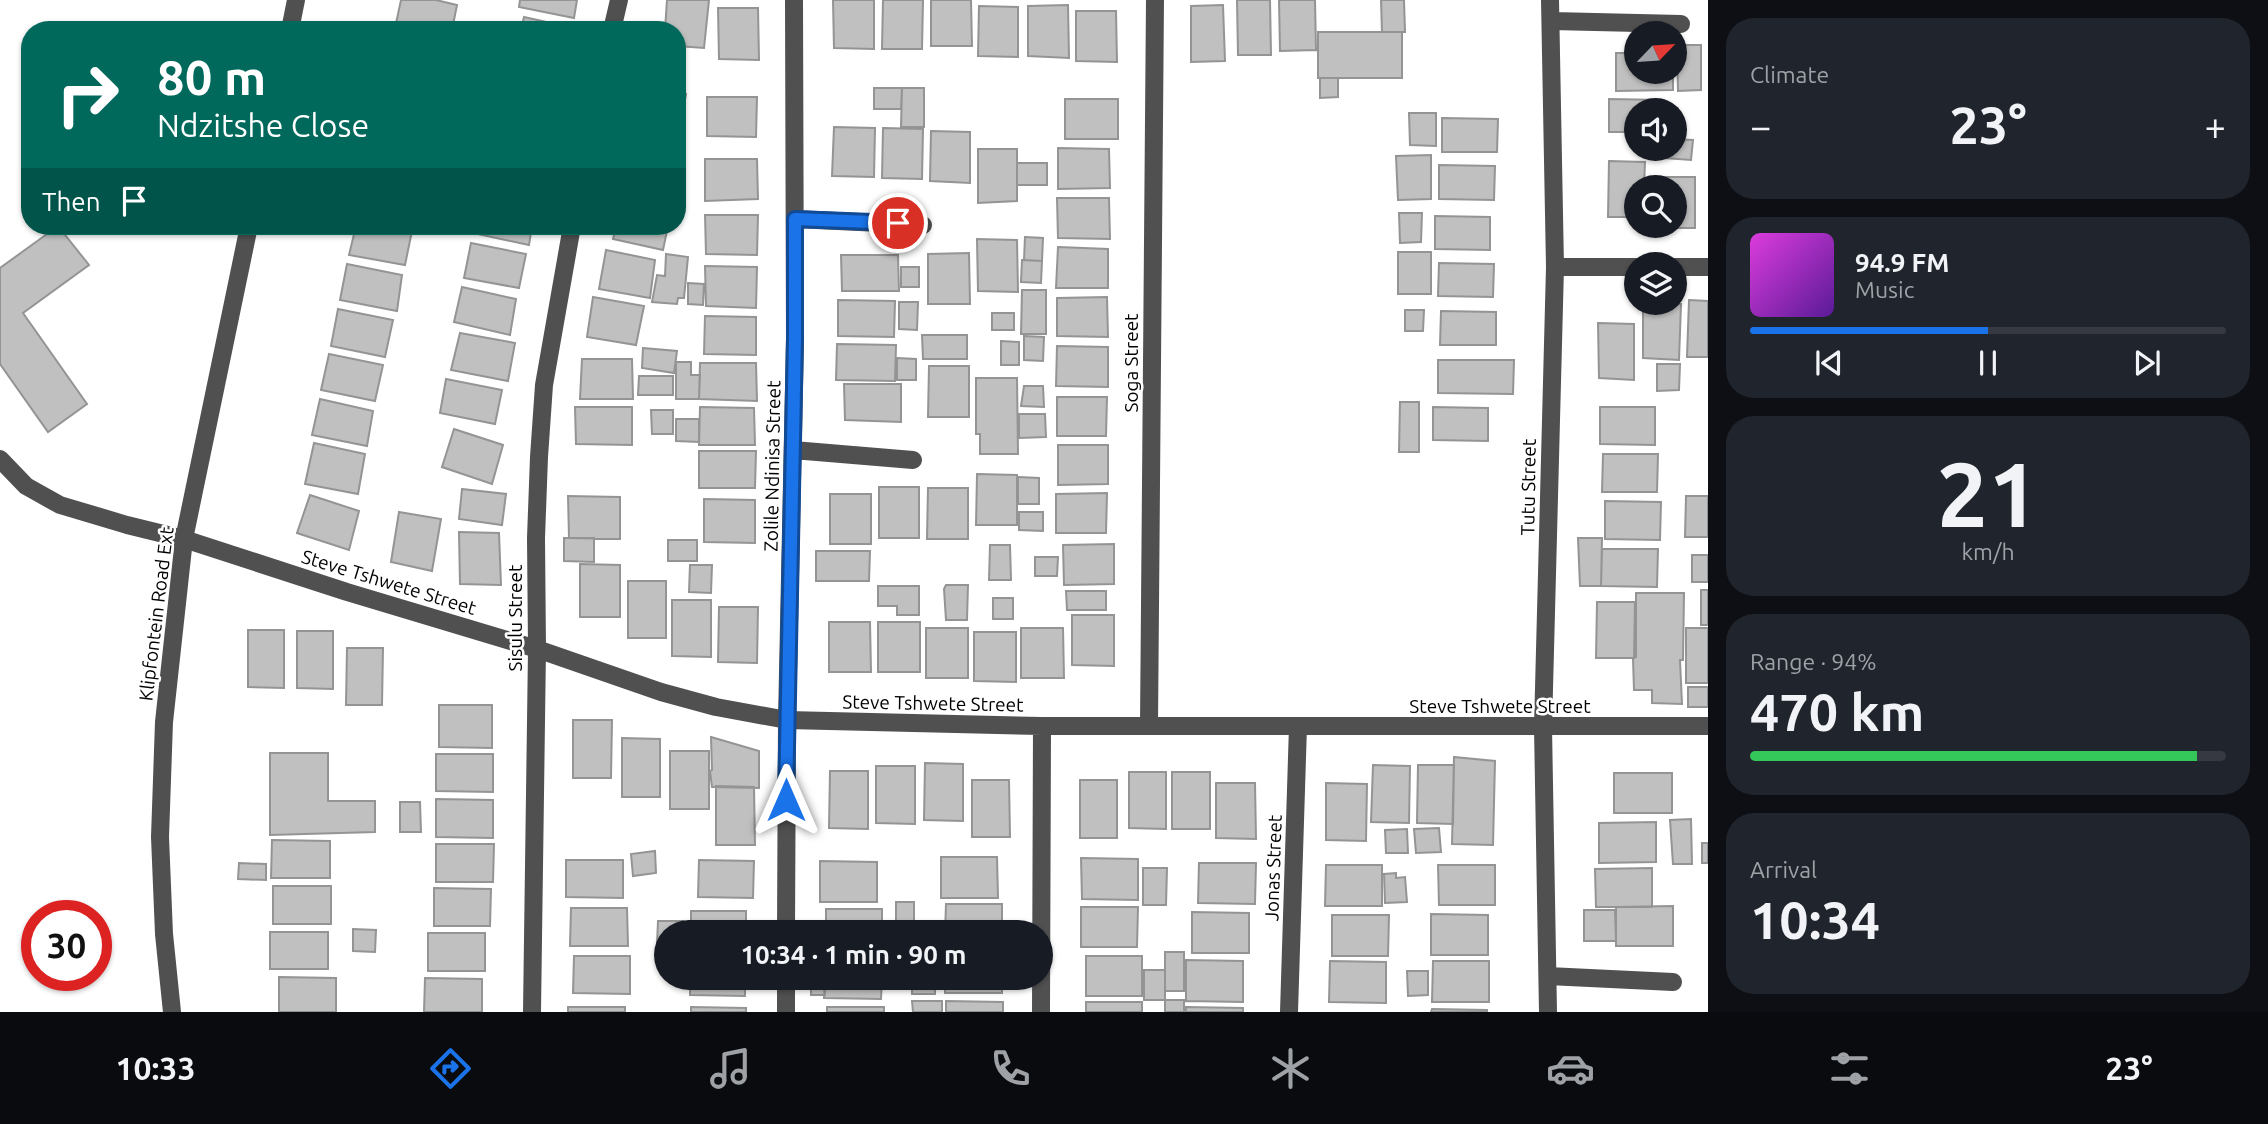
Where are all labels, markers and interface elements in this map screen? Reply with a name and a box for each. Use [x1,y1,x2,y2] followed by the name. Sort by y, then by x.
[1624,21,1687,84] north arrow
[1624,21,1687,315] map controls
[42,49,133,140] icon: right
[157,49,266,104] text: 80 m
[1750,62,1829,87] text: Climate
[1949,96,2027,154] text: 23°
[1624,98,1687,161] button: sound
[1750,105,1771,147] text: −
[2205,105,2226,147] text: +
[157,107,369,143] text: Ndzitshe Close
[1624,175,1687,238] button: search
[115,182,153,220] icon: arrive
[42,187,101,216] text: Then
[868,193,928,253] pin
[879,204,917,242] icon: arrive
[1855,248,1949,277] text: 94.9 FM
[1624,252,1687,315] button: layers
[1855,277,1914,302] text: Music
[1120,313,1142,413] street label: Soga Street
[1810,344,1848,382] icon: previous
[1969,344,2007,382] icon: pause
[2128,344,2166,382] icon: next
[760,380,785,552] street label: Zolile Ndinisa Street
[1516,438,1540,535] street label: Tutu Street
[1937,442,2039,544] text: 21
[134,525,178,702] street label: Klipfontein Road Ext
[1961,539,2015,564] text: km/h
[299,545,479,619] street label: Steve Tshwete Street
[504,564,526,671] street label: Sisulu Street
[1750,649,1877,674] text: Range · 94%
[1750,683,1924,741] text: 470 km
[842,690,1024,716] street label: Steve Tshwete Street
[1409,695,1591,717] street label: Steve Tshwete Street
[749,763,823,837] position arrow
[1260,814,1286,922] street label: Jonas Street
[1750,857,1817,882] text: Arrival
[1750,891,1880,949] text: 10:34
[21,900,112,991] speed limit sign: 30
[740,940,967,969] text: 10:34 · 1 min · 90 m
[426,1044,475,1093] icon: directions
[706,1044,755,1093] icon: music
[986,1044,1035,1093] icon: phone
[1266,1044,1315,1093] icon: climate
[1546,1044,1595,1093] icon: car
[1825,1044,1874,1093] icon: filters
[115,1050,195,1086] text: 10:33
[2105,1050,2153,1086] text: 23°

